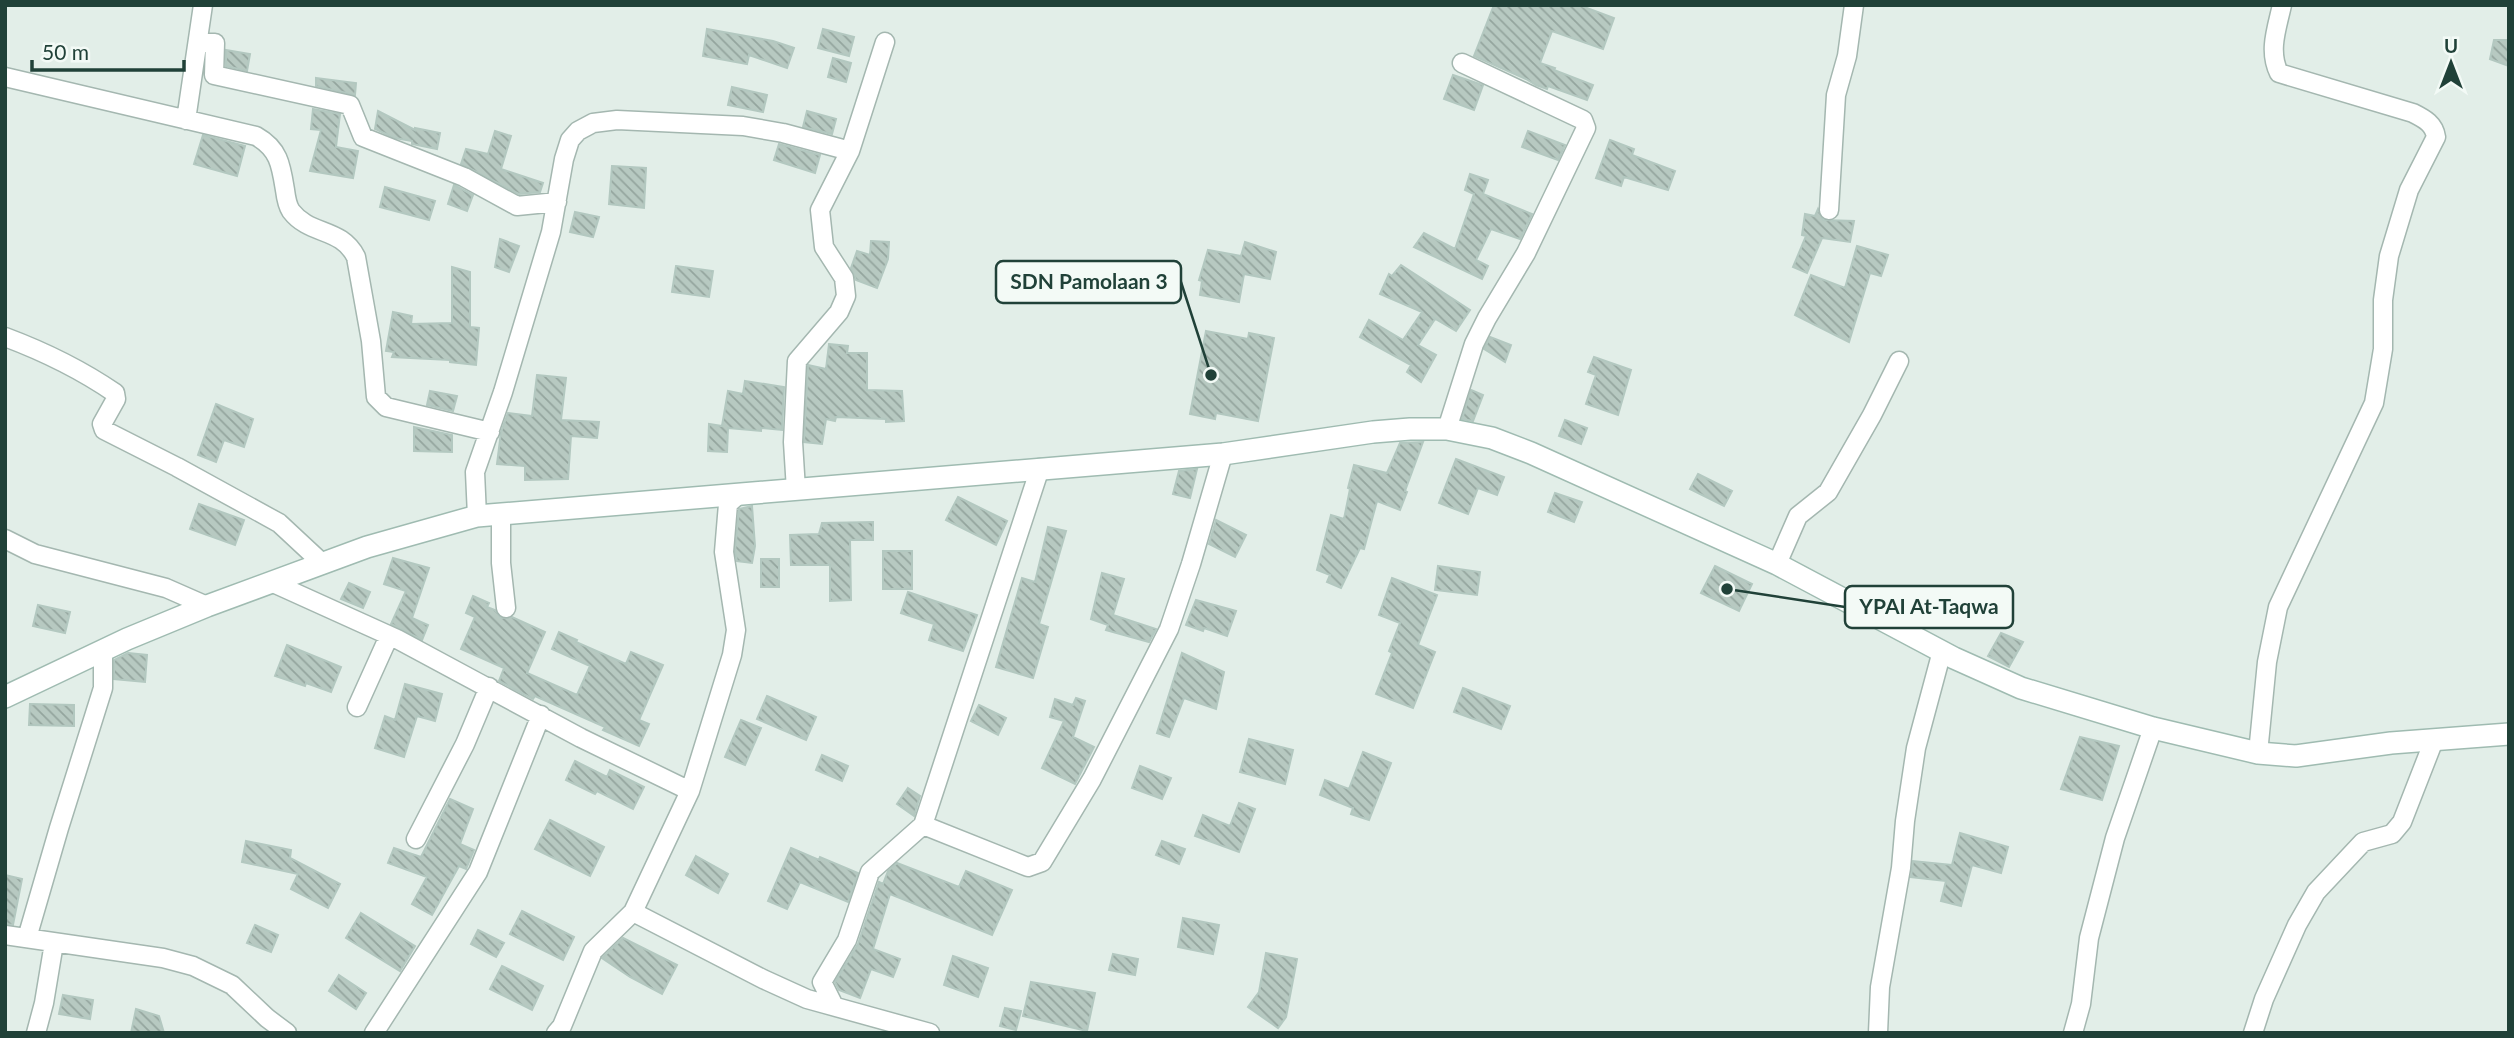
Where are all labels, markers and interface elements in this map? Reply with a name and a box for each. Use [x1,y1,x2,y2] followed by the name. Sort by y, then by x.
[32,28,184,72] scale bar
[2416,28,2486,98] north arrow
[2444,34,2458,57] text: U
[42,39,89,64] text: 50 m
[996,261,1181,303] callout: SDN Pamolaan 3
[1010,268,1168,293] text: SDN Pamolaan 3
[1845,586,2013,628] callout: YPAI At-Taqwa
[1858,593,1999,618] text: YPAI At-Taqwa

